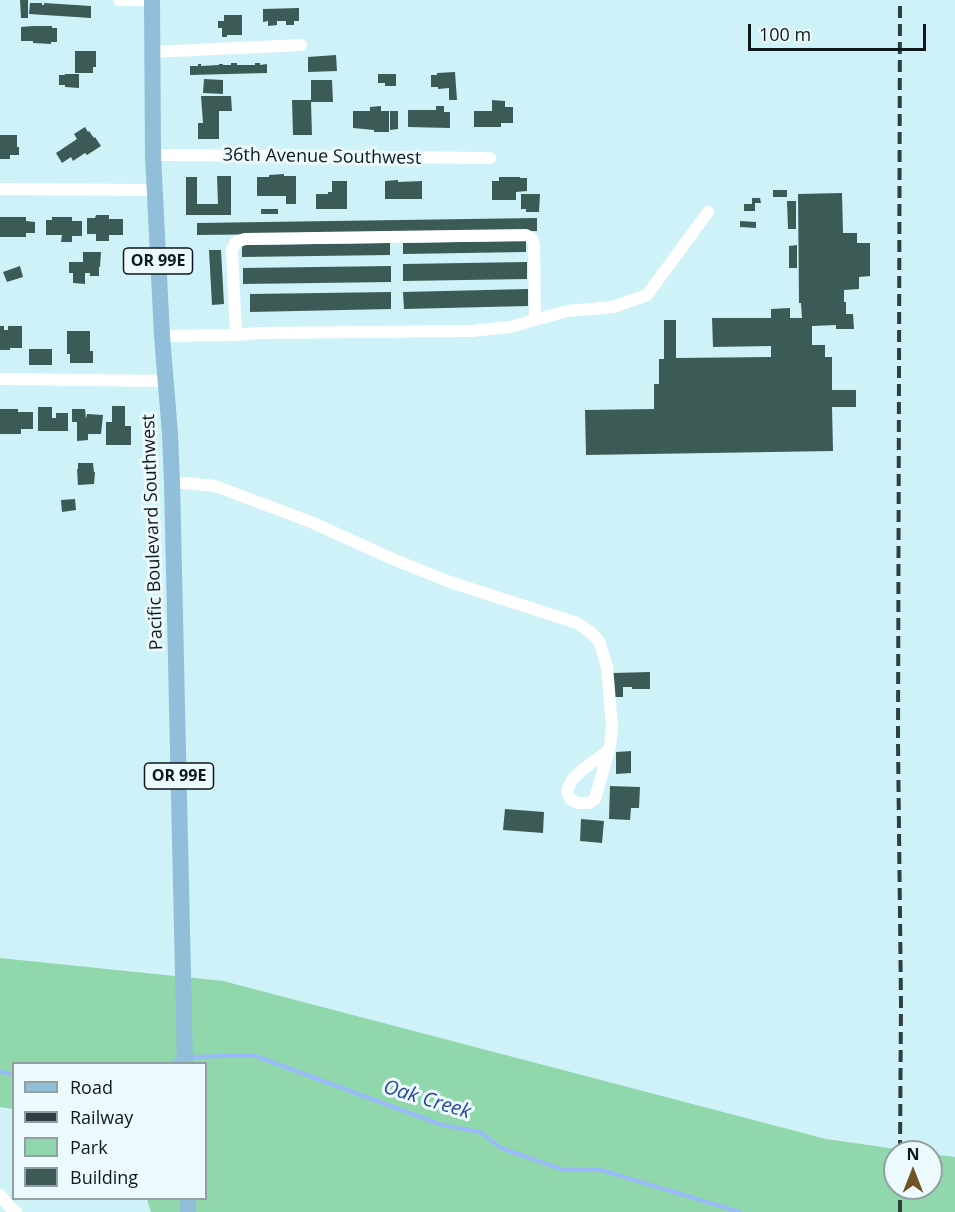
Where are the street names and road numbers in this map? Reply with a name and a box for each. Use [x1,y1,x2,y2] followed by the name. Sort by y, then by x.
[223,144,421,170] street label: 36th Avenue Southwest
[124,248,192,274] road number: OR 99E
[138,414,168,650] street label: Pacific Boulevard Southwest
[144,763,213,789] road number: OR 99E

